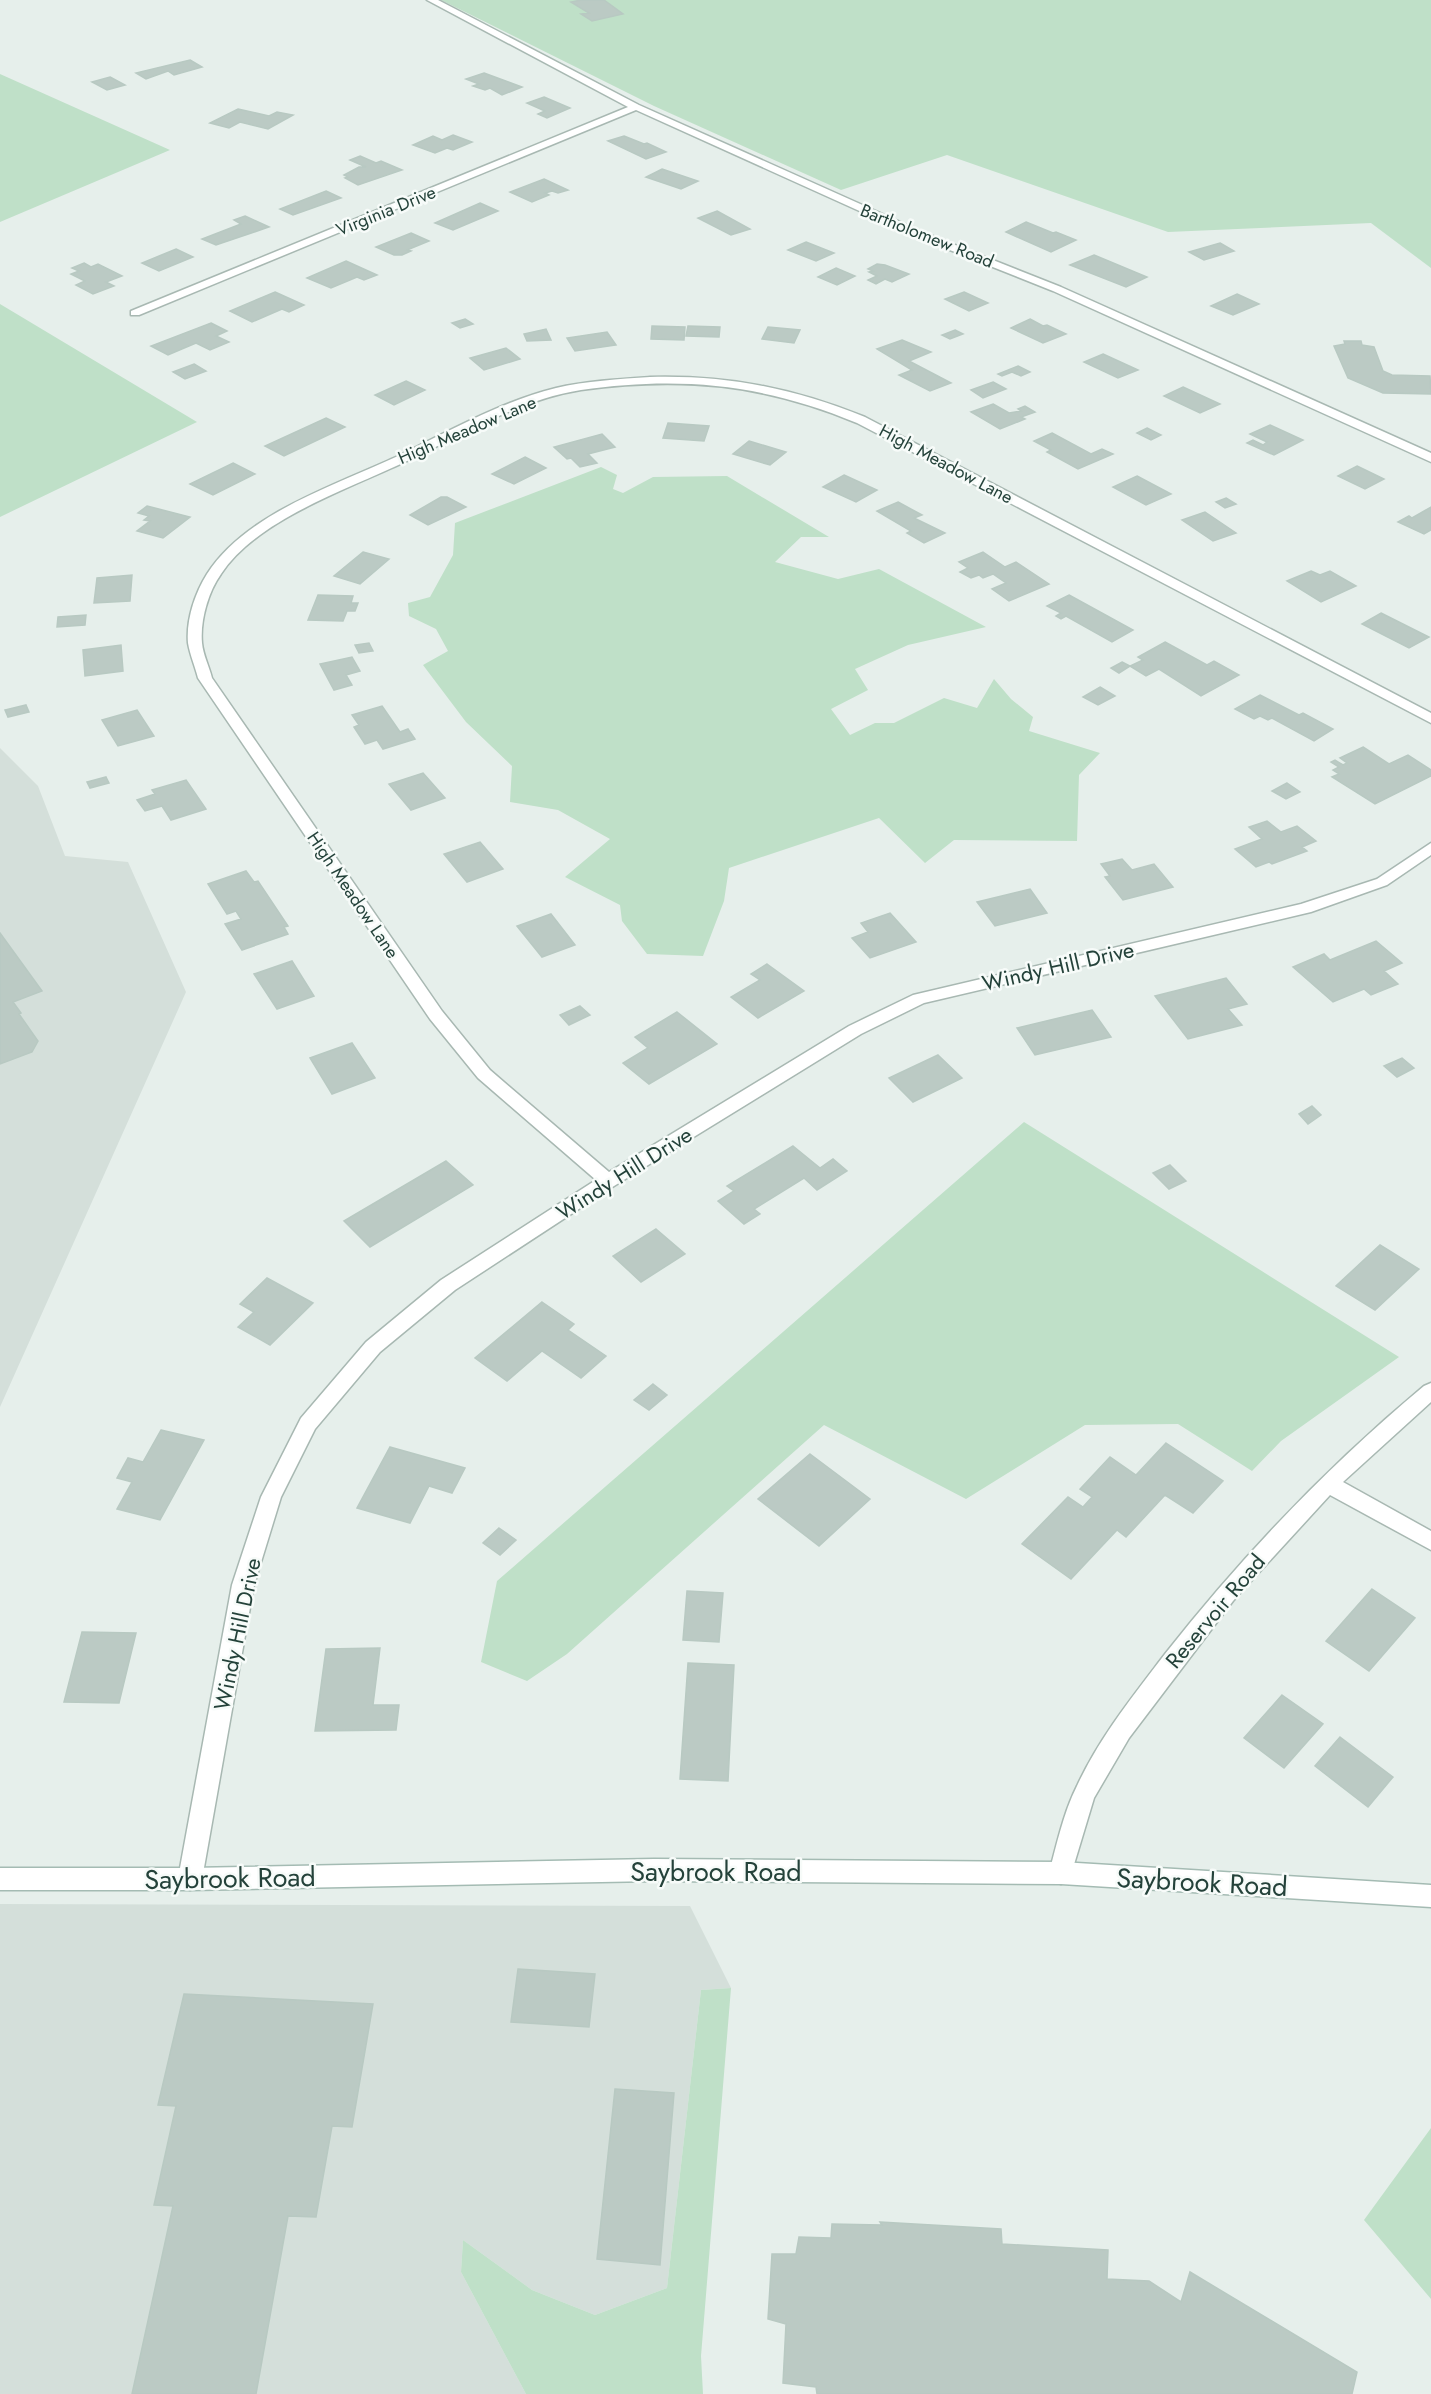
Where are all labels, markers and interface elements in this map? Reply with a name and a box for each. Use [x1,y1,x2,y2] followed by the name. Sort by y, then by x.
[332,179,440,243] street label: Virginia Drive
[856,197,998,275] street label: Bartholomew Road
[394,389,540,471] street label: High Meadow Lane
[875,418,1017,510] street label: High Meadow Lane
[301,826,405,964] street label: High Meadow Lane
[979,933,1137,999] street label: Windy Hill Drive
[550,1118,698,1228] street label: Windy Hill Drive
[1158,1547,1272,1675] street label: Reservoir Road
[205,1555,269,1713] street label: Windy Hill Drive
[630,1852,802,1891] street label: Saybrook Road
[144,1857,316,1899] street label: Saybrook Road
[1115,1858,1289,1906] street label: Saybrook Road

